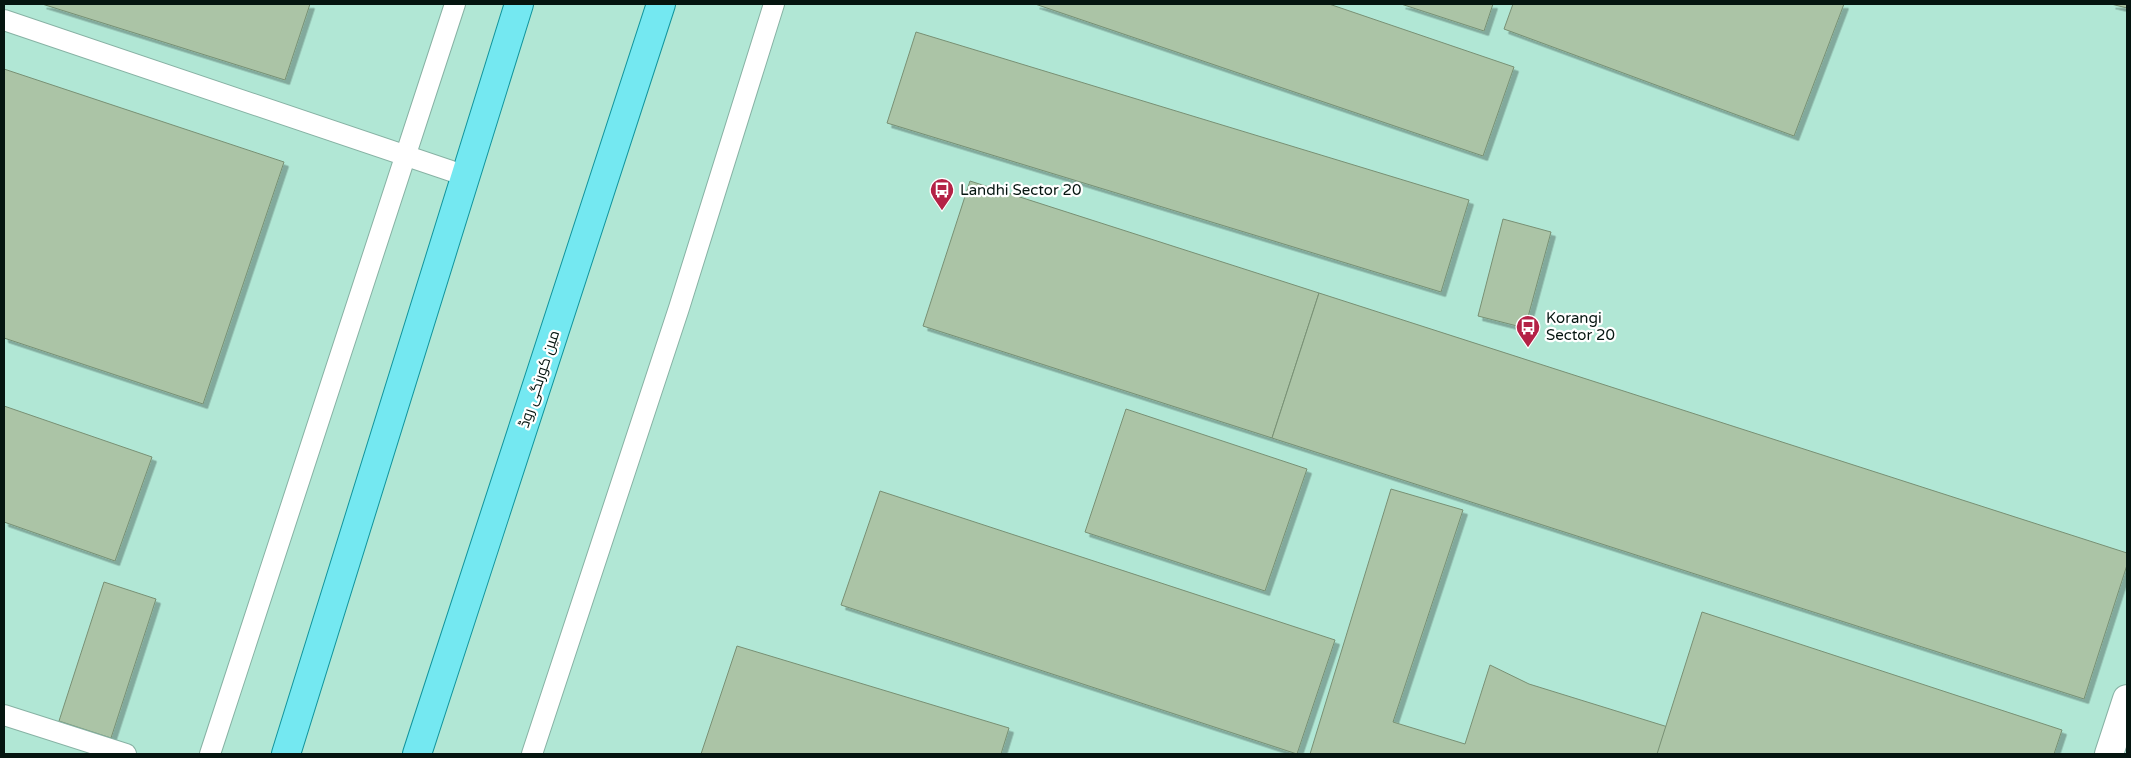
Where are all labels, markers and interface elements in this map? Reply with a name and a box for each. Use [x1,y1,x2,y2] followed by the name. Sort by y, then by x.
[929,177,955,211] bus stop icon: Landhi Sector 20
[960,181,1081,199] place label: Landhi Sector 20
[1546,309,1615,344] place label: Korangi Sector 20
[1515,314,1541,348] bus stop icon: Korangi Sector 20
[515,328,564,430] street label: مین کورنگی روڈ

